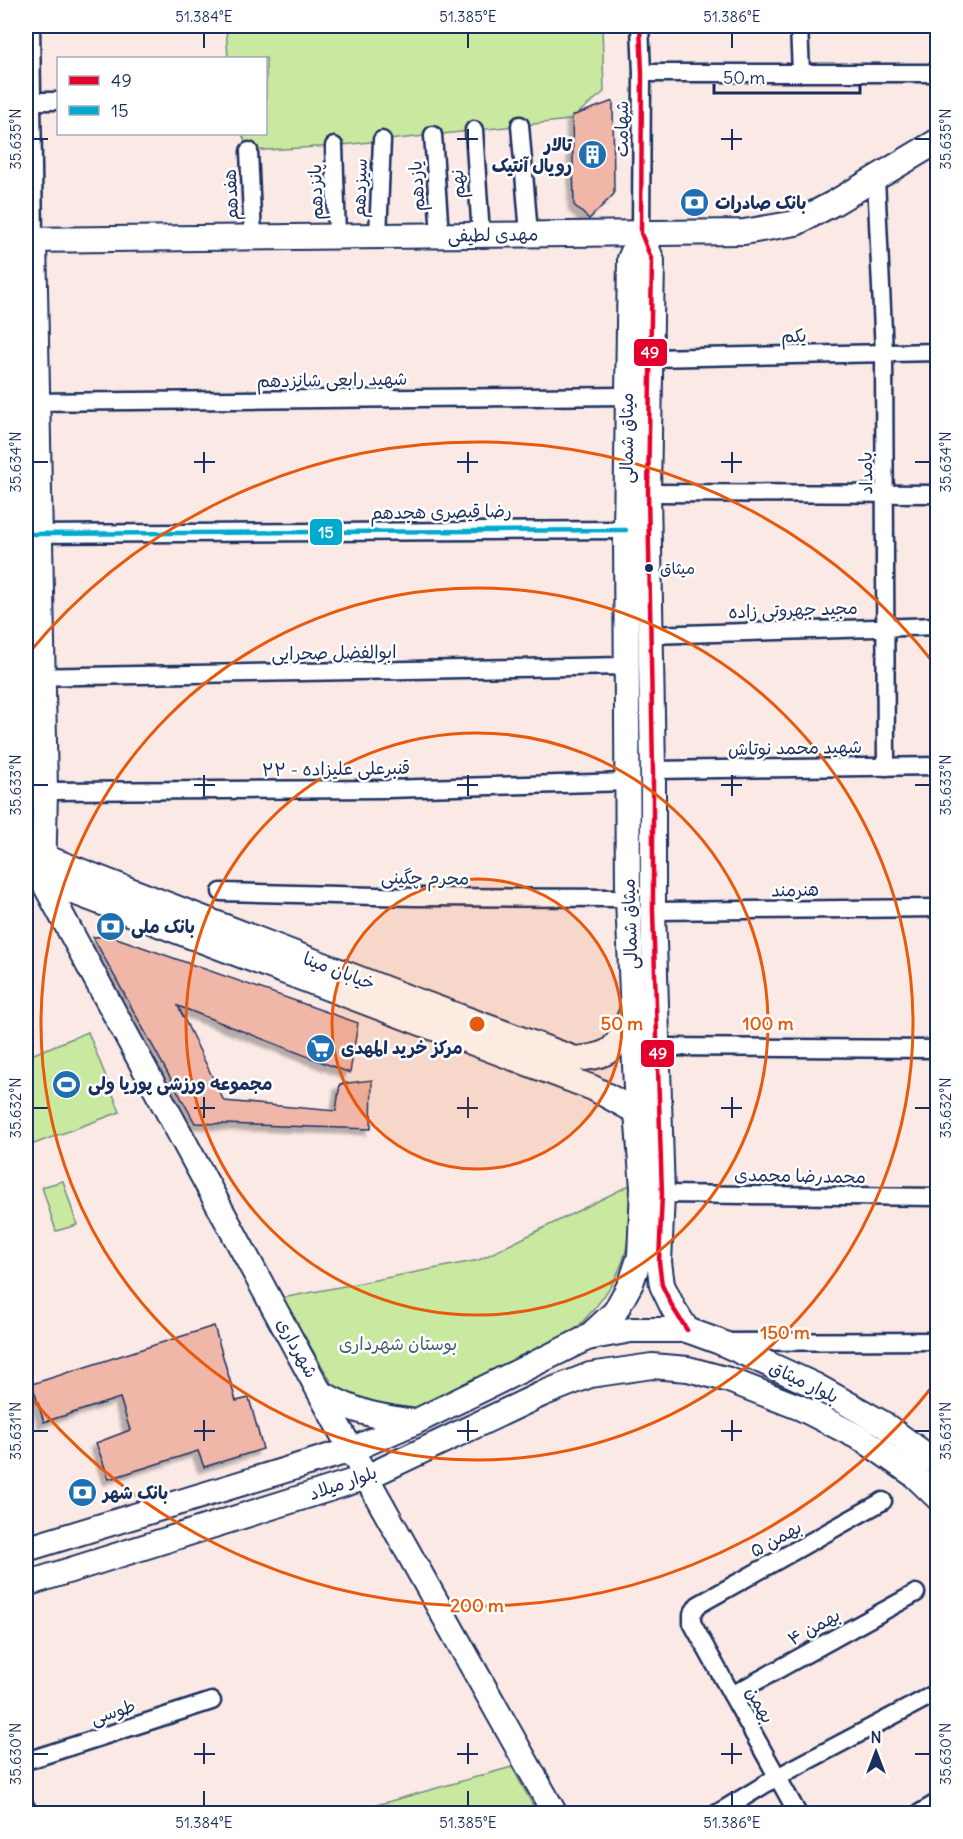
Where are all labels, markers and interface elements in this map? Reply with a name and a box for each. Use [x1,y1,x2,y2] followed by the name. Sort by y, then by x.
[175,7,233,26] text: 51.384°E
[439,7,497,26] text: 51.385°E
[703,7,761,26] text: 51.386°E
[57,57,267,135] legend
[714,57,860,95] scale bar
[723,66,765,89] text: 50 m
[111,69,132,92] text: 49
[111,99,129,122] text: 15
[610,101,633,157] street label: شهامت
[6,108,25,170] text: 35.635°N
[936,108,955,170] text: 35.635°N
[492,133,573,177] place label: تالار رویال آنتیک
[577,139,609,171] building icon: تالار رویال آنتیک
[347,158,375,218] street label: سیزدهم
[403,160,433,212] street label: یازدهم
[303,163,331,220] street label: پانزدهم
[218,168,246,222] street label: هفدهم
[445,168,473,199] street label: نهم
[678,187,710,219] bank icon: بانک صادرات
[715,191,806,214] place label: بانک صادرات
[447,222,539,247] street label: مهدی لطیفی
[781,324,807,350] street label: یکم
[633,338,668,367] line badge: 49
[641,342,659,362] text: 49
[256,367,408,395] street label: شهید رابعی شانزدهم
[615,392,638,484] street label: میثاق شمالی
[6,431,25,493] text: 35.634°N
[936,431,955,493] text: 35.634°N
[854,451,877,495] street label: بامداد
[370,499,512,527] street label: رضا قیصری هجدهم
[309,518,343,546] line badge: 15
[318,522,334,542] text: 15
[660,558,695,578] place label: میثاق
[643,562,655,574] marker: میثاق
[728,596,858,623] street label: مجید جهروتی زاده
[271,640,397,665] street label: ابوالفضل صحرایی
[728,735,862,760] street label: شهید محمد نوتاش
[6,754,25,816] text: 35.633°N
[936,754,955,816] text: 35.633°N
[262,756,410,781] street label: قنبرعلی علیزاده - ۲۲
[381,865,469,893] street label: محرم چگینی
[616,878,643,970] street label: میثاق شمالی
[771,878,819,901] street label: هنرمند
[94,911,126,943] bank icon: بانک ملی
[131,915,195,939] place label: بانک ملی
[300,946,378,995] street label: خیابان مینا
[601,1012,643,1035] text: 50 m
[743,1012,794,1035] text: 100 m
[467,1014,487,1034] centre of rings
[304,1032,336,1064] supermarket icon: مرکز خرید المهدی
[341,1036,463,1059] place label: مرکز خرید المهدی
[640,1039,675,1068] line badge: 49
[649,1043,667,1063] text: 49
[51,1068,83,1100] sports icon: مجموعه ورزشی پوریا ولی
[88,1072,272,1096] place label: مجموعه ورزشی پوریا ولی
[6,1077,25,1139] text: 35.632°N
[936,1077,955,1139] text: 35.632°N
[734,1163,866,1188] street label: محمدرضا محمدی
[272,1314,323,1382] street label: شهرداری
[760,1321,810,1344] text: 150 m
[339,1332,457,1355] park label: بوستان شهرداری
[766,1355,843,1408] street label: بلوار میثاق
[6,1402,25,1460] text: 35.631°N
[936,1402,955,1460] text: 35.631°N
[306,1460,380,1505] street label: بلوار میلاد
[66,1477,98,1509] bank icon: بانک شهر
[101,1481,168,1504] place label: بانک شهر
[746,1515,806,1562] street label: بهمن ۵
[450,1594,504,1617] text: 200 m
[783,1603,844,1650] street label: بهمن ۴
[741,1682,780,1727] street label: بهمن
[87,1693,138,1730] street label: طوسی
[846,1722,906,1782] north arrow
[6,1723,25,1785] text: 35.630°N
[936,1723,955,1785] text: 35.630°N
[870,1727,882,1747] text: N
[175,1813,233,1832] text: 51.384°E
[439,1813,497,1832] text: 51.385°E
[703,1813,761,1832] text: 51.386°E

